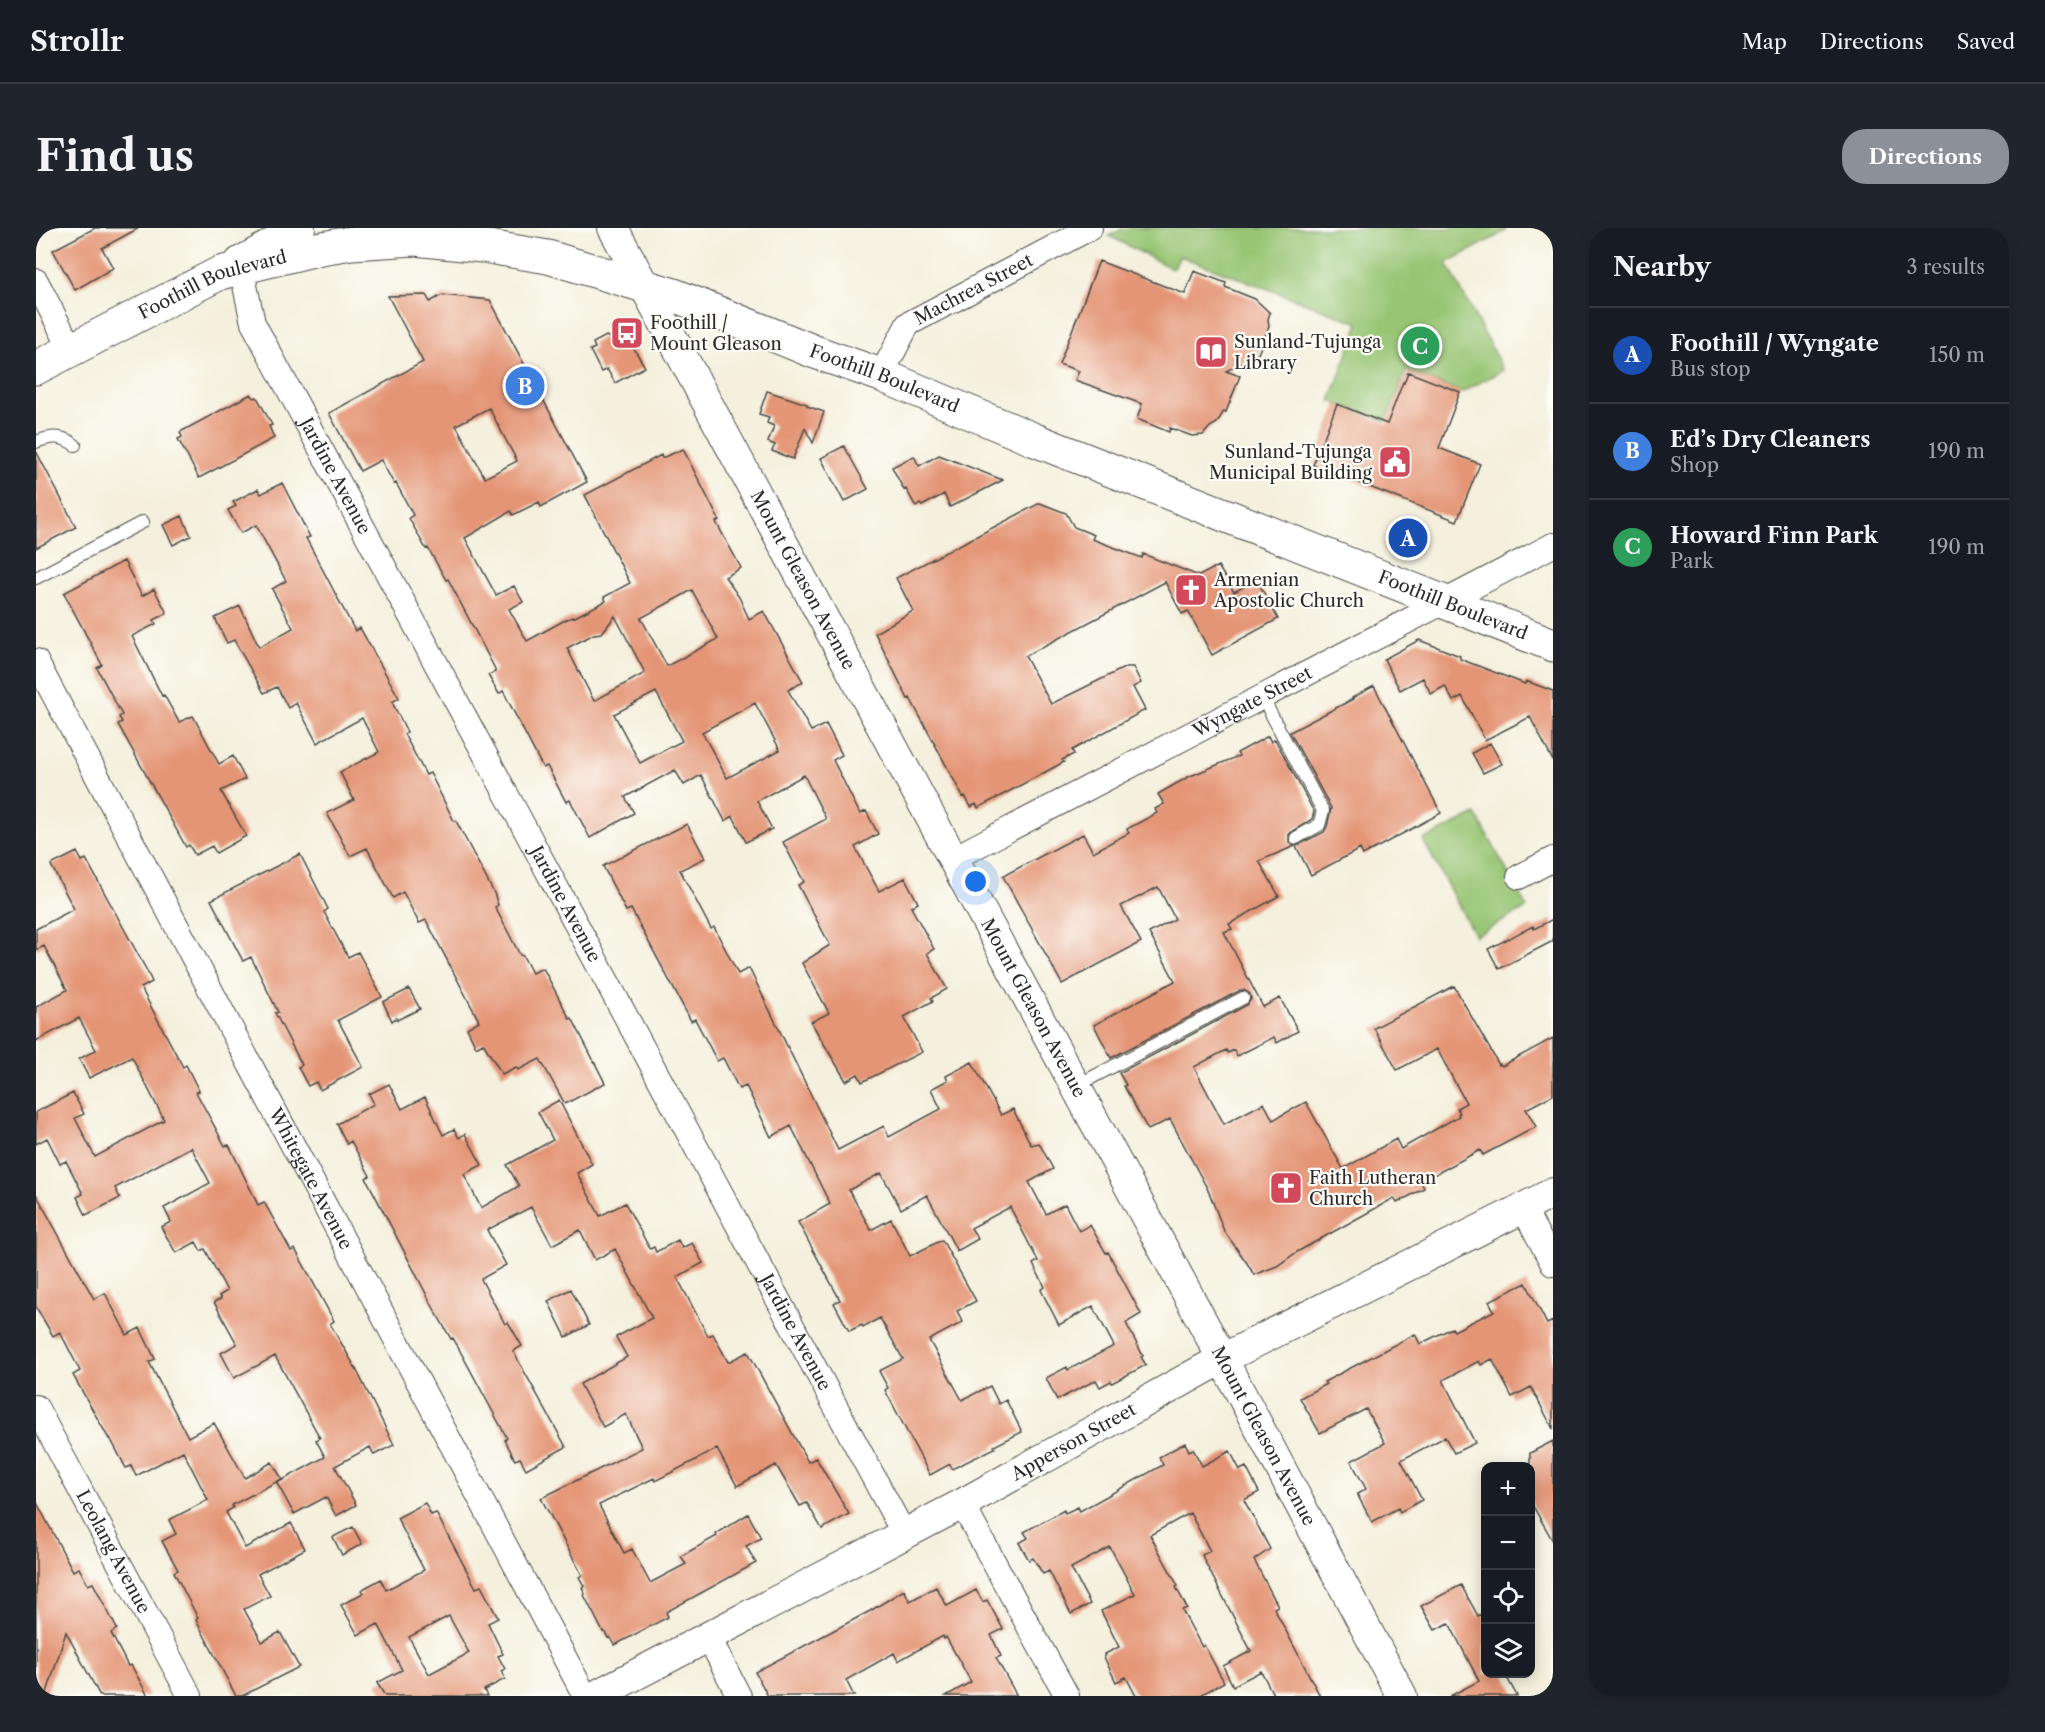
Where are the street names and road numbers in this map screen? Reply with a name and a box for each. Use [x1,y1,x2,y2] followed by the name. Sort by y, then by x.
[135,246,289,324] street label: Foothill Boulevard
[911,249,1037,330] street label: Machrea Street
[807,340,963,418] street label: Foothill Boulevard
[294,411,375,538] street label: Jardine Avenue
[746,487,860,673] street label: Mount Gleason Avenue
[1375,566,1531,645] street label: Foothill Boulevard
[1188,662,1316,743] street label: Wyngate Street
[524,839,606,966] street label: Jardine Avenue
[976,915,1090,1101] street label: Mount Gleason Avenue
[264,1103,357,1253] street label: Whitegate Avenue
[754,1268,836,1394] street label: Jardine Avenue
[1207,1343,1320,1529] street label: Mount Gleason Avenue
[1007,1398,1140,1486] street label: Apperson Street
[71,1486,155,1617] street label: Leolang Avenue

